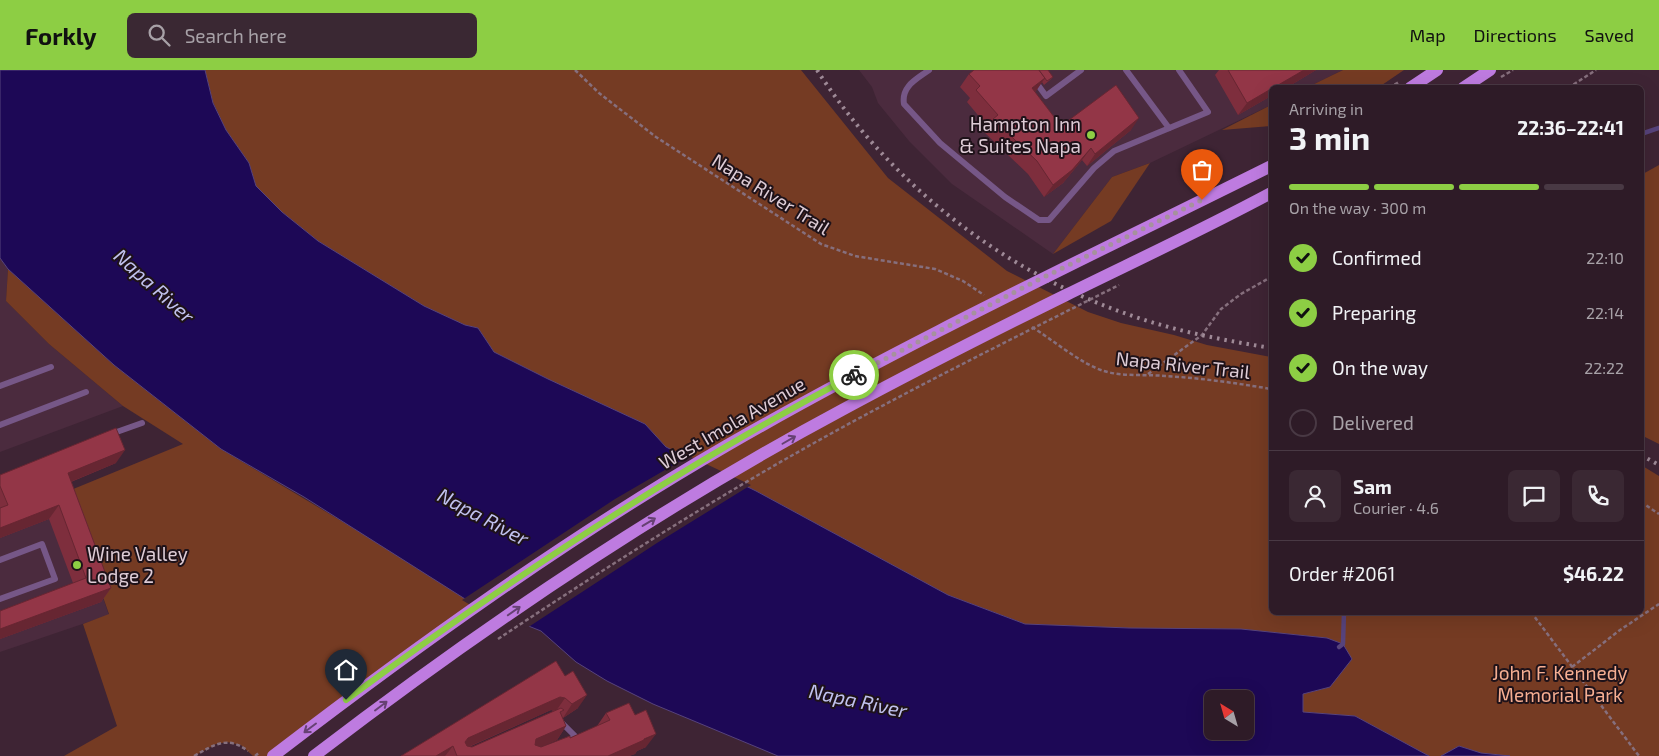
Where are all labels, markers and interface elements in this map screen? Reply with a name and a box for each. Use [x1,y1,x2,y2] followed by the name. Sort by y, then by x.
[127,13,477,58] search box
[25,21,97,50] text: Forkly
[145,21,173,49] icon: search
[185,24,287,47] text: Search here
[1409,24,1446,46] text: Map
[1474,24,1557,46] text: Directions
[1585,24,1634,46] text: Saved
[1289,99,1363,118] text: Arriving in
[959,112,1081,157] place label: Hampton Inn & Suites Napa
[1517,116,1624,139] text: 22:36–22:41
[1289,118,1370,156] text: 3 min
[1085,129,1097,141] marker: Hampton Inn & Suites Napa
[708,148,835,239] street label: Napa River Trail
[1181,149,1223,200] pin
[1188,156,1216,184] icon: bag
[1289,198,1426,217] text: On the way · 300 m
[110,243,200,328] water label: Napa River
[1289,244,1317,272] icon: check
[1332,246,1422,269] text: Confirmed
[1586,248,1624,267] text: 22:10
[1289,299,1317,327] icon: check
[1332,301,1416,324] text: Preparing
[1586,303,1624,322] text: 22:14
[1115,346,1252,383] street label: Napa River Trail
[829,350,879,400] courier
[1289,354,1317,382] icon: check
[1332,356,1428,379] text: On the way
[1584,358,1624,377] text: 22:22
[840,361,868,389] icon: bike
[655,371,809,474] street label: West Imola Avenue
[1332,411,1414,434] text: Delivered
[782,434,796,444] one-way arrow
[1289,470,1341,522] button: person
[1508,470,1560,522] button: chat
[1572,470,1624,522] button: phone
[1353,475,1392,498] text: Sam
[434,482,534,551] water label: Napa River
[1353,498,1439,517] text: Courier · 4.6
[642,517,656,527] one-way arrow
[87,542,188,587] place label: Wine Valley Lodge 2
[71,559,83,571] marker: Wine Valley Lodge 2
[1289,562,1395,585] text: Order #2061
[1563,562,1624,585] text: $46.22
[506,606,520,616] one-way arrow
[325,649,367,700] pin
[332,656,360,684] icon: home
[1492,661,1628,706] park label: John F. Kennedy Memorial Park
[807,678,910,722] water label: Napa River
[1204,690,1254,740] north arrow
[1204,690,1254,740] map controls
[374,701,388,711] one-way arrow
[304,722,317,733] one-way arrow

